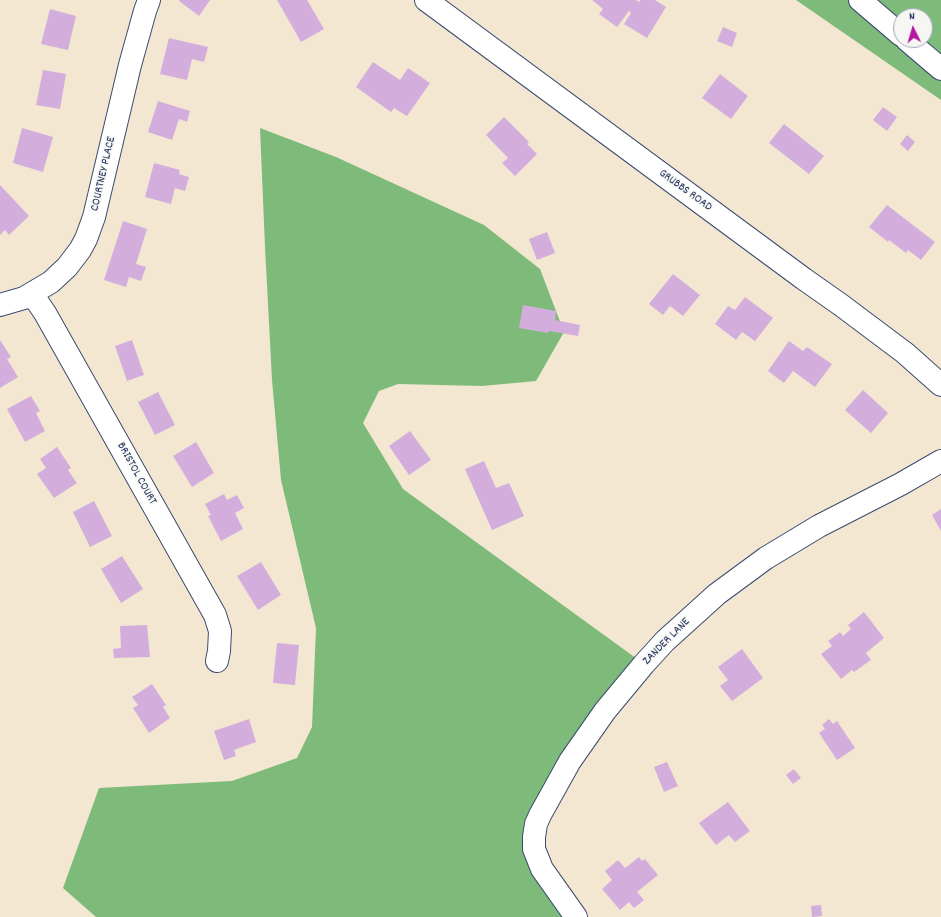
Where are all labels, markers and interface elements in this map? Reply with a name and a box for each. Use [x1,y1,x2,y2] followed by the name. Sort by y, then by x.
[893,8,933,48] north arrow
[909,9,915,25] text: N
[88,135,120,213] street label: COURTNEY PLACE
[655,167,715,215] street label: GRUBBS ROAD
[113,440,159,508] street label: BRISTOL COURT
[640,615,694,669] street label: ZANDER LANE

